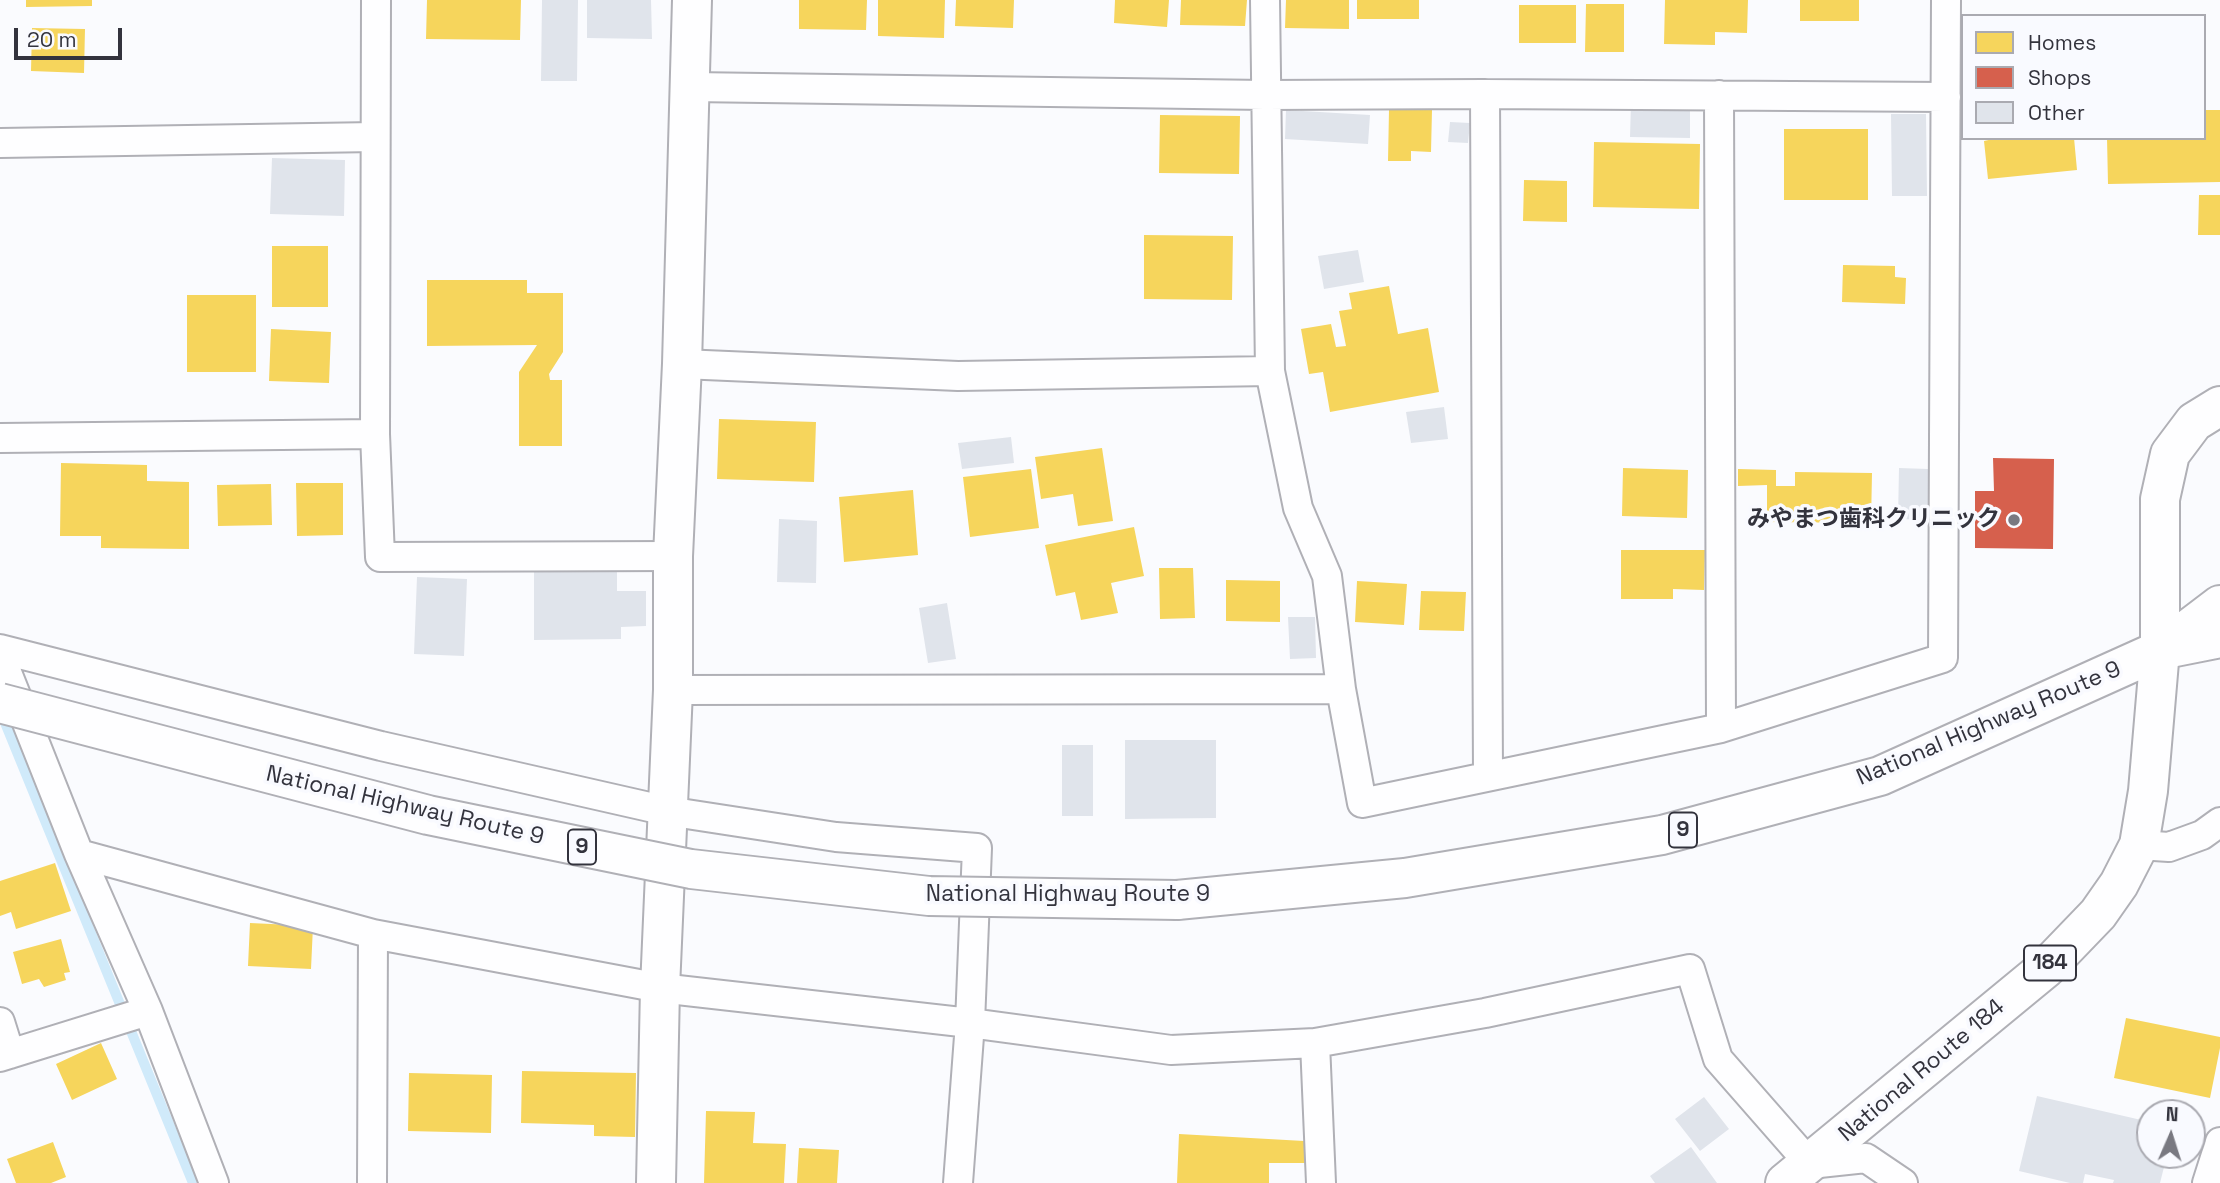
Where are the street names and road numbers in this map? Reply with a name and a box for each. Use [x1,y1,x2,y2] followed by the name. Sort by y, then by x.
[1853,656,2125,792] street label: National Highway Route 9
[263,761,547,851] street label: National Highway Route 9
[1669,812,1697,848] road number: 9
[568,830,596,864] road number: 9
[926,881,1210,909] street label: National Highway Route 9
[2024,946,2076,981] road number: 184
[1834,994,2010,1148] street label: National Route 184

